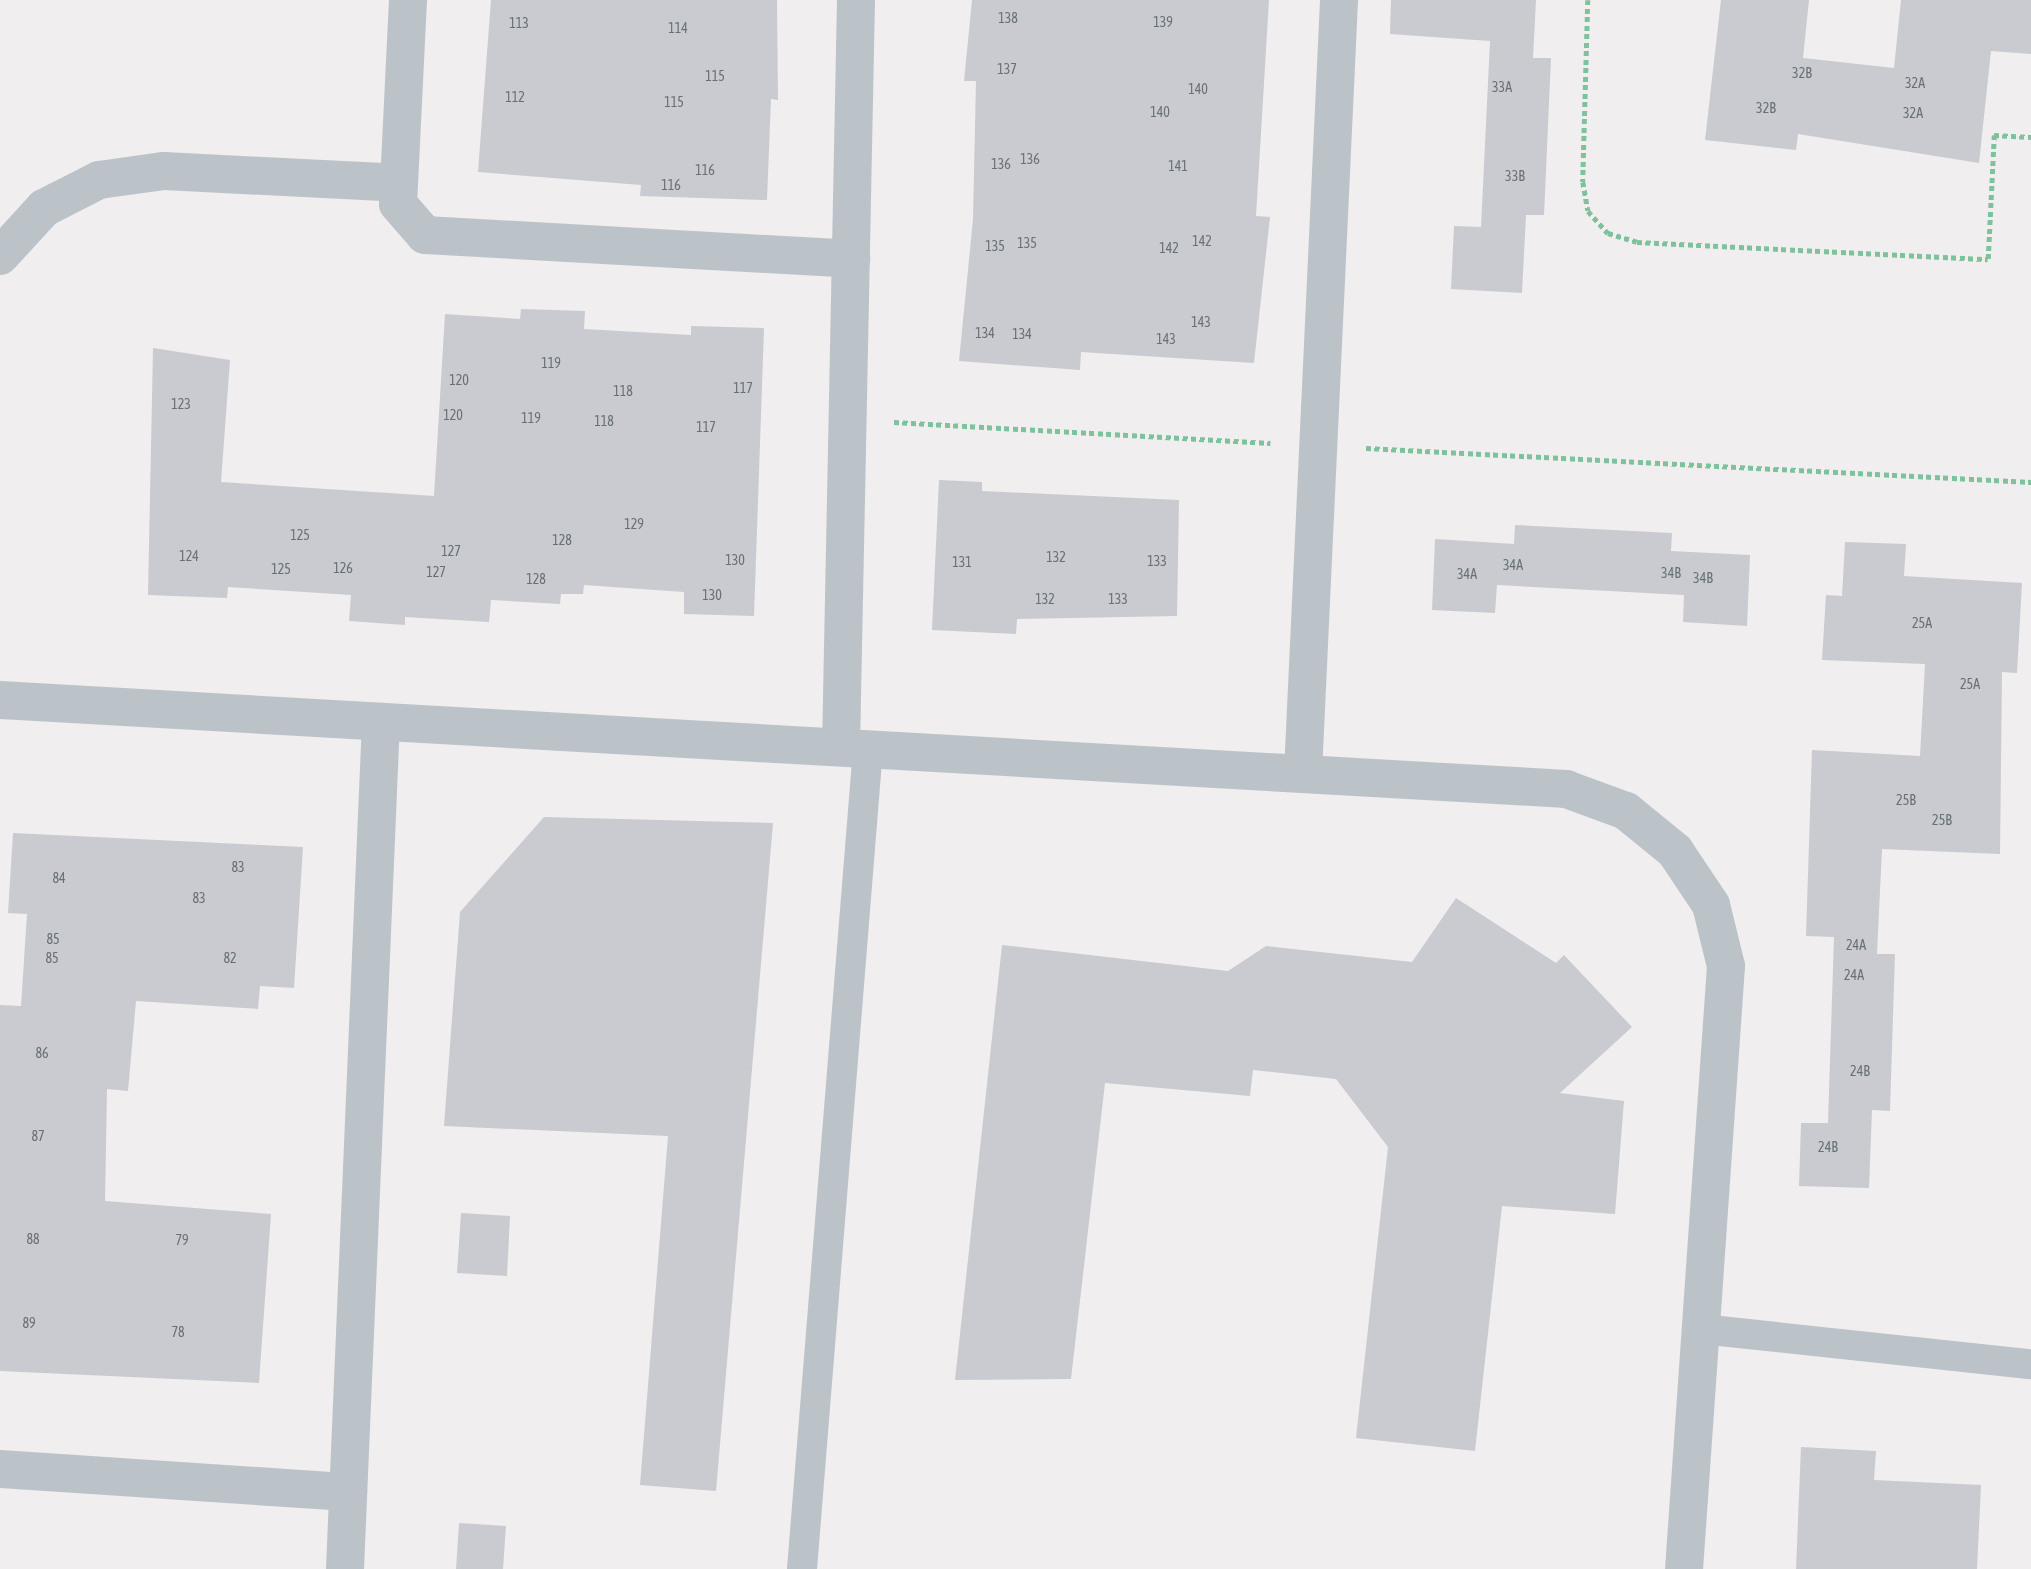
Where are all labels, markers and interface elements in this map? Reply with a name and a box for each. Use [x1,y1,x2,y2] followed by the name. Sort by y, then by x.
[998,10,1018,26] house number: 138
[1153,14,1173,30] house number: 139
[509,15,529,31] house number: 113
[668,20,688,36] house number: 114
[997,61,1017,77] house number: 137
[1792,65,1812,81] house number: 32B
[705,68,725,84] house number: 115
[1905,75,1925,91] house number: 32A
[1492,79,1512,95] house number: 33A
[1188,81,1208,97] house number: 140
[505,89,525,105] house number: 112
[664,94,684,110] house number: 115
[1756,100,1776,116] house number: 32B
[1150,104,1170,120] house number: 140
[1903,105,1923,121] house number: 32A
[1020,151,1040,167] house number: 136
[991,156,1011,172] house number: 136
[1168,158,1188,174] house number: 141
[695,162,715,178] house number: 116
[1505,168,1525,184] house number: 33B
[661,177,681,193] house number: 116
[1192,233,1212,249] house number: 142
[1017,235,1037,251] house number: 135
[985,238,1005,254] house number: 135
[1159,240,1179,256] house number: 142
[1191,314,1211,330] house number: 143
[975,325,995,341] house number: 134
[1012,326,1032,342] house number: 134
[1156,331,1176,347] house number: 143
[541,355,561,371] house number: 119
[449,372,469,388] house number: 120
[733,380,753,396] house number: 117
[613,383,633,399] house number: 118
[171,396,191,412] house number: 123
[443,407,463,423] house number: 120
[521,410,541,426] house number: 119
[594,413,614,429] house number: 118
[696,419,716,435] house number: 117
[624,516,644,532] house number: 129
[290,527,310,543] house number: 125
[552,532,572,548] house number: 128
[441,543,461,559] house number: 127
[179,548,199,564] house number: 124
[1046,549,1066,565] house number: 132
[725,552,745,568] house number: 130
[1147,553,1167,569] house number: 133
[952,554,972,570] house number: 131
[1503,557,1523,573] house number: 34A
[333,560,353,576] house number: 126
[271,561,291,577] house number: 125
[426,564,446,580] house number: 127
[1661,565,1681,581] house number: 34B
[1457,566,1477,582] house number: 34A
[1693,570,1713,586] house number: 34B
[526,571,546,587] house number: 128
[702,587,722,603] house number: 130
[1035,591,1055,607] house number: 132
[1108,591,1128,607] house number: 133
[1912,615,1932,631] house number: 25A
[1960,676,1980,692] house number: 25A
[1896,792,1916,808] house number: 25B
[1932,812,1952,828] house number: 25B
[231,859,245,875] house number: 83
[52,870,66,886] house number: 84
[192,890,206,906] house number: 83
[46,931,60,947] house number: 85
[1846,937,1866,953] house number: 24A
[45,950,59,966] house number: 85
[223,950,237,966] house number: 82
[1844,967,1864,983] house number: 24A
[35,1045,49,1061] house number: 86
[1850,1063,1870,1079] house number: 24B
[31,1128,45,1144] house number: 87
[1818,1139,1838,1155] house number: 24B
[26,1231,40,1247] house number: 88
[175,1232,189,1248] house number: 79
[22,1315,36,1331] house number: 89
[171,1324,185,1340] house number: 78

